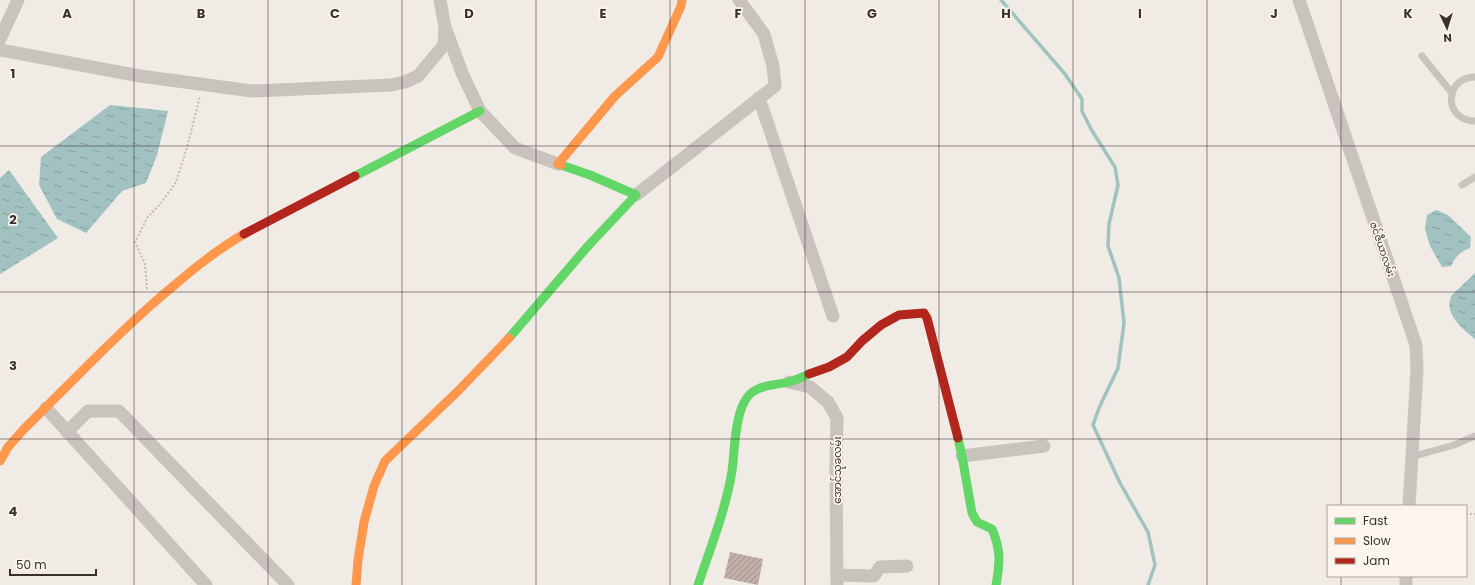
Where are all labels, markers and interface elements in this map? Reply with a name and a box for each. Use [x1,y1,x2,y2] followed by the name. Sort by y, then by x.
[62,4,72,23] text: A
[197,4,206,23] text: B
[330,4,340,23] text: C
[464,4,474,23] text: D
[599,4,607,23] text: E
[734,4,742,23] text: F
[867,4,877,23] text: G
[1001,4,1011,23] text: H
[1138,4,1142,23] text: I
[1270,4,1278,23] text: J
[1403,4,1413,23] text: K
[1427,8,1467,48] north arrow
[1443,30,1452,46] text: N
[11,64,15,83] text: 1
[9,210,17,229] text: 2
[1366,220,1399,279] street label: ဇင်ဇီယာလမ်း
[9,356,17,375] text: 3
[830,436,846,504] street label: အောင်သုခလမ်း
[9,502,18,521] text: 4
[1327,505,1467,577] legend
[1363,512,1388,529] text: Fast
[1363,532,1391,549] text: Slow
[10,551,96,577] scale bar
[1363,552,1390,569] text: Jam
[16,556,47,573] text: 50 m

